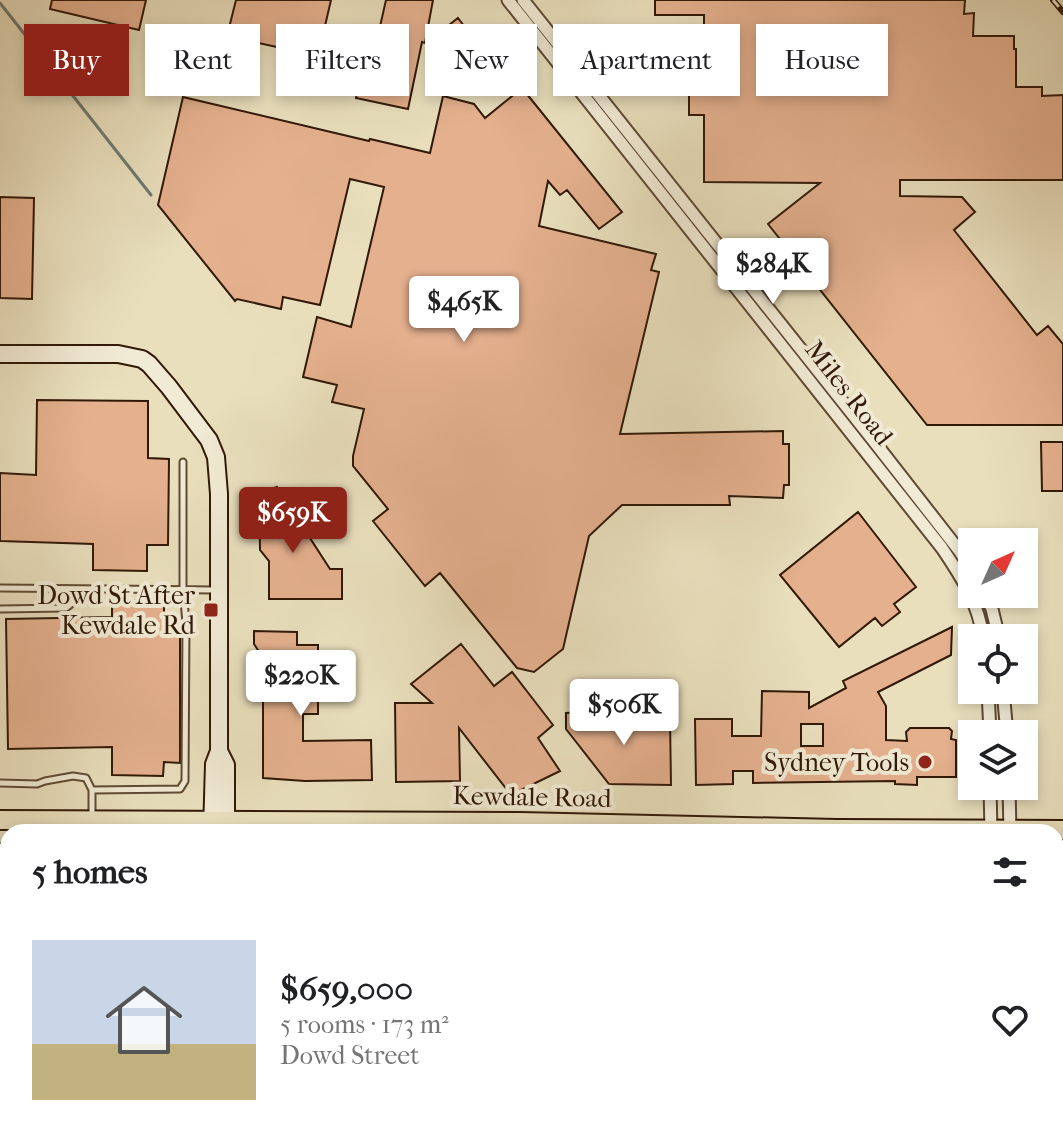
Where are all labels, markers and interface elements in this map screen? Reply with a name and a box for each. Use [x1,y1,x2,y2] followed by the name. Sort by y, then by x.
[24,24,129,96] chip: Buy
[145,24,260,96] chip: Rent
[276,24,409,96] chip: Filters
[425,24,537,96] chip: New
[553,24,740,96] chip: Apartment
[756,24,888,96] chip: House
[717,238,829,306] pin: $284K
[736,248,810,279] text: $284K
[408,276,520,344] pin: $465K
[427,286,501,317] text: $465K
[798,334,900,452] street label: Miles Road
[237,487,349,555] pin: $659K
[257,497,329,528] text: $659K
[958,528,1038,608] north arrow
[958,528,1038,800] map controls
[37,580,196,641] place label: Dowd St After Kewdale Rd
[202,601,220,619] marker: Dowd St After Kewdale Rd
[958,624,1038,704] button: locate
[245,650,357,718] pin: $220K
[264,660,338,691] text: $220K
[568,679,680,747] pin: $506K
[588,689,660,720] text: $506K
[958,720,1038,800] button: layers
[764,747,909,778] place label: Sydney Tools
[916,753,934,771] marker: Sydney Tools
[452,780,613,814] street label: Kewdale Road
[988,850,1032,894] icon: filters
[32,852,147,892] text: 5 homes
[280,969,413,1009] text: $659,000
[96,972,192,1068] icon: home
[988,998,1032,1042] icon: heart
[280,1009,449,1040] text: 5 rooms · 173 m²
[280,1040,420,1071] text: Dowd Street

